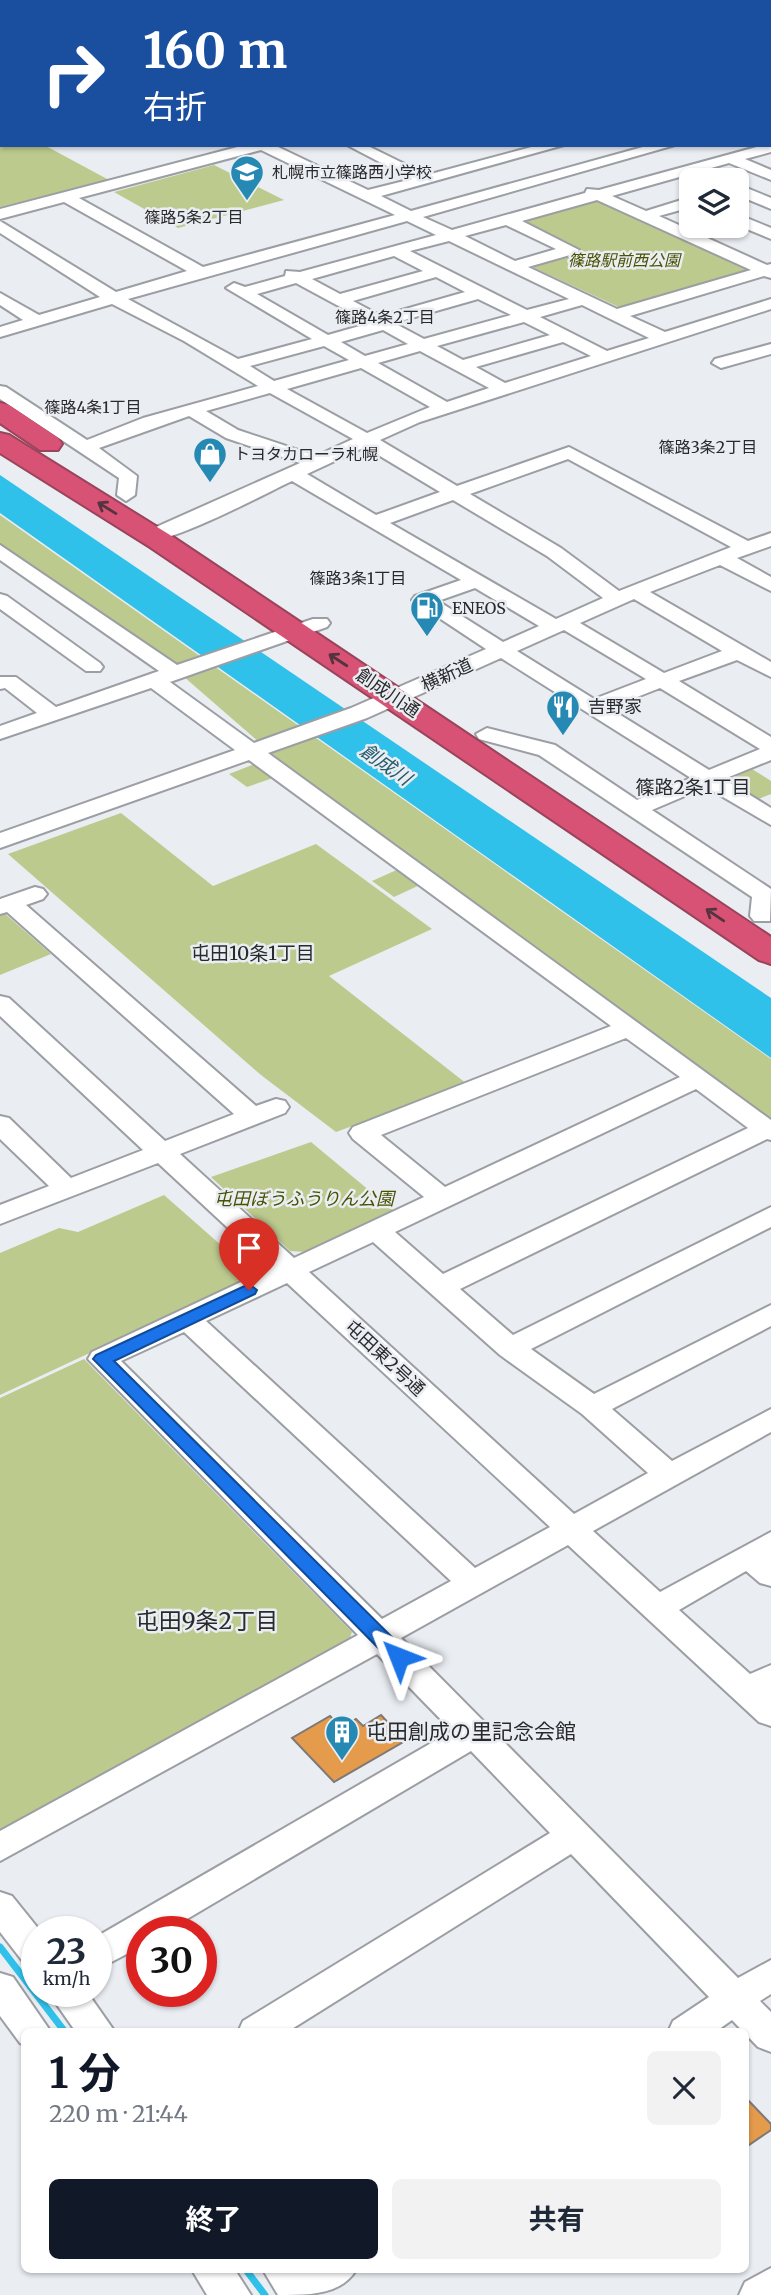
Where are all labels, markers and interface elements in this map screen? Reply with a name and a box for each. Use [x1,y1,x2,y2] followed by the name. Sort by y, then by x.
[143,20,287,81] text: 160 m
[28,28,119,119] icon: right
[143,87,207,127] text: 右折
[228,153,266,202] school or university icon: 札幌市立篠路西小学校
[272,162,432,182] place label: 札幌市立篠路西小学校
[679,168,749,238] map controls
[679,168,749,238] button: layers
[145,207,243,227] district label: 篠路5条2丁目
[568,250,682,270] park label: 篠路駅前西公園
[335,307,435,327] district label: 篠路4条2丁目
[44,397,142,417] district label: 篠路4条1丁目
[191,435,229,484] shop icon: トヨタカローラ札幌
[659,437,757,457] district label: 篠路3条2丁目
[234,444,378,464] place label: トヨタカローラ札幌
[97,501,117,515] one-way arrow
[310,568,406,588] district label: 篠路3条1丁目
[408,589,446,638] fuel station icon: ENEOS
[452,598,506,618] place label: ENEOS
[328,653,348,667] one-way arrow
[417,653,476,696] street label: 横新道
[352,663,425,722] street label: 創成川通
[544,688,582,737] restaurant icon: 吉野家
[588,695,642,718] place label: 吉野家
[356,738,418,791] water label: 創成川
[636,775,750,799] district label: 篠路2条1丁目
[705,908,725,922] one-way arrow
[191,941,315,965] district label: 屯田10条1丁目
[214,1187,397,1210] park label: 屯田ぼうふうりん公園
[219,1218,279,1290] pin
[230,1229,268,1267] icon: arrive
[341,1315,430,1400] street label: 屯田東2号通
[136,1606,278,1635] district label: 屯田9条2丁目
[362,1620,436,1694] position arrow
[323,1713,361,1762] building icon: 屯田創成の里記念会館
[366,1718,576,1745] place label: 屯田創成の里記念会館
[126,1916,217,2007] speed limit sign: 30
[47,1930,86,1974] text: 23
[43,1967,90,1990] text: km/h
[49,2047,120,2099] text: 1 分
[647,2051,721,2125] button: close
[49,2099,188,2128] text: 220 m · 21:44
[49,2179,378,2259] button: 終了
[392,2179,721,2259] button: 共有

